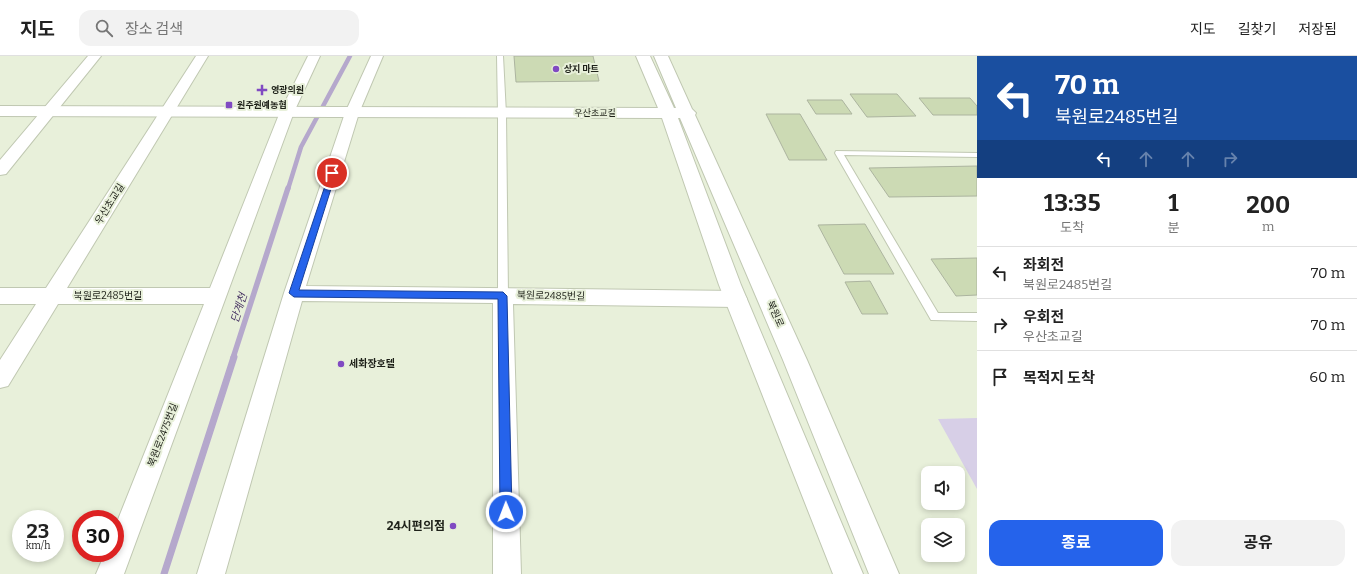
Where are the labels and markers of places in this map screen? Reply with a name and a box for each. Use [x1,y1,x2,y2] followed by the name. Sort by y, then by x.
[551,64,561,74] marker: 상지 마트
[564,64,599,74] place label: 상지 마트
[256,84,268,96] marker: 영광의원
[271,85,304,95] place label: 영광의원
[224,100,234,110] marker: 원주원예농협
[237,100,287,110] place label: 원주원예농협
[315,156,349,190] pin
[349,358,395,370] place label: 세화장호텔
[336,359,346,369] marker: 세화장호텔
[387,519,445,533] place label: 24시편의점
[448,521,458,531] marker: 24시편의점

